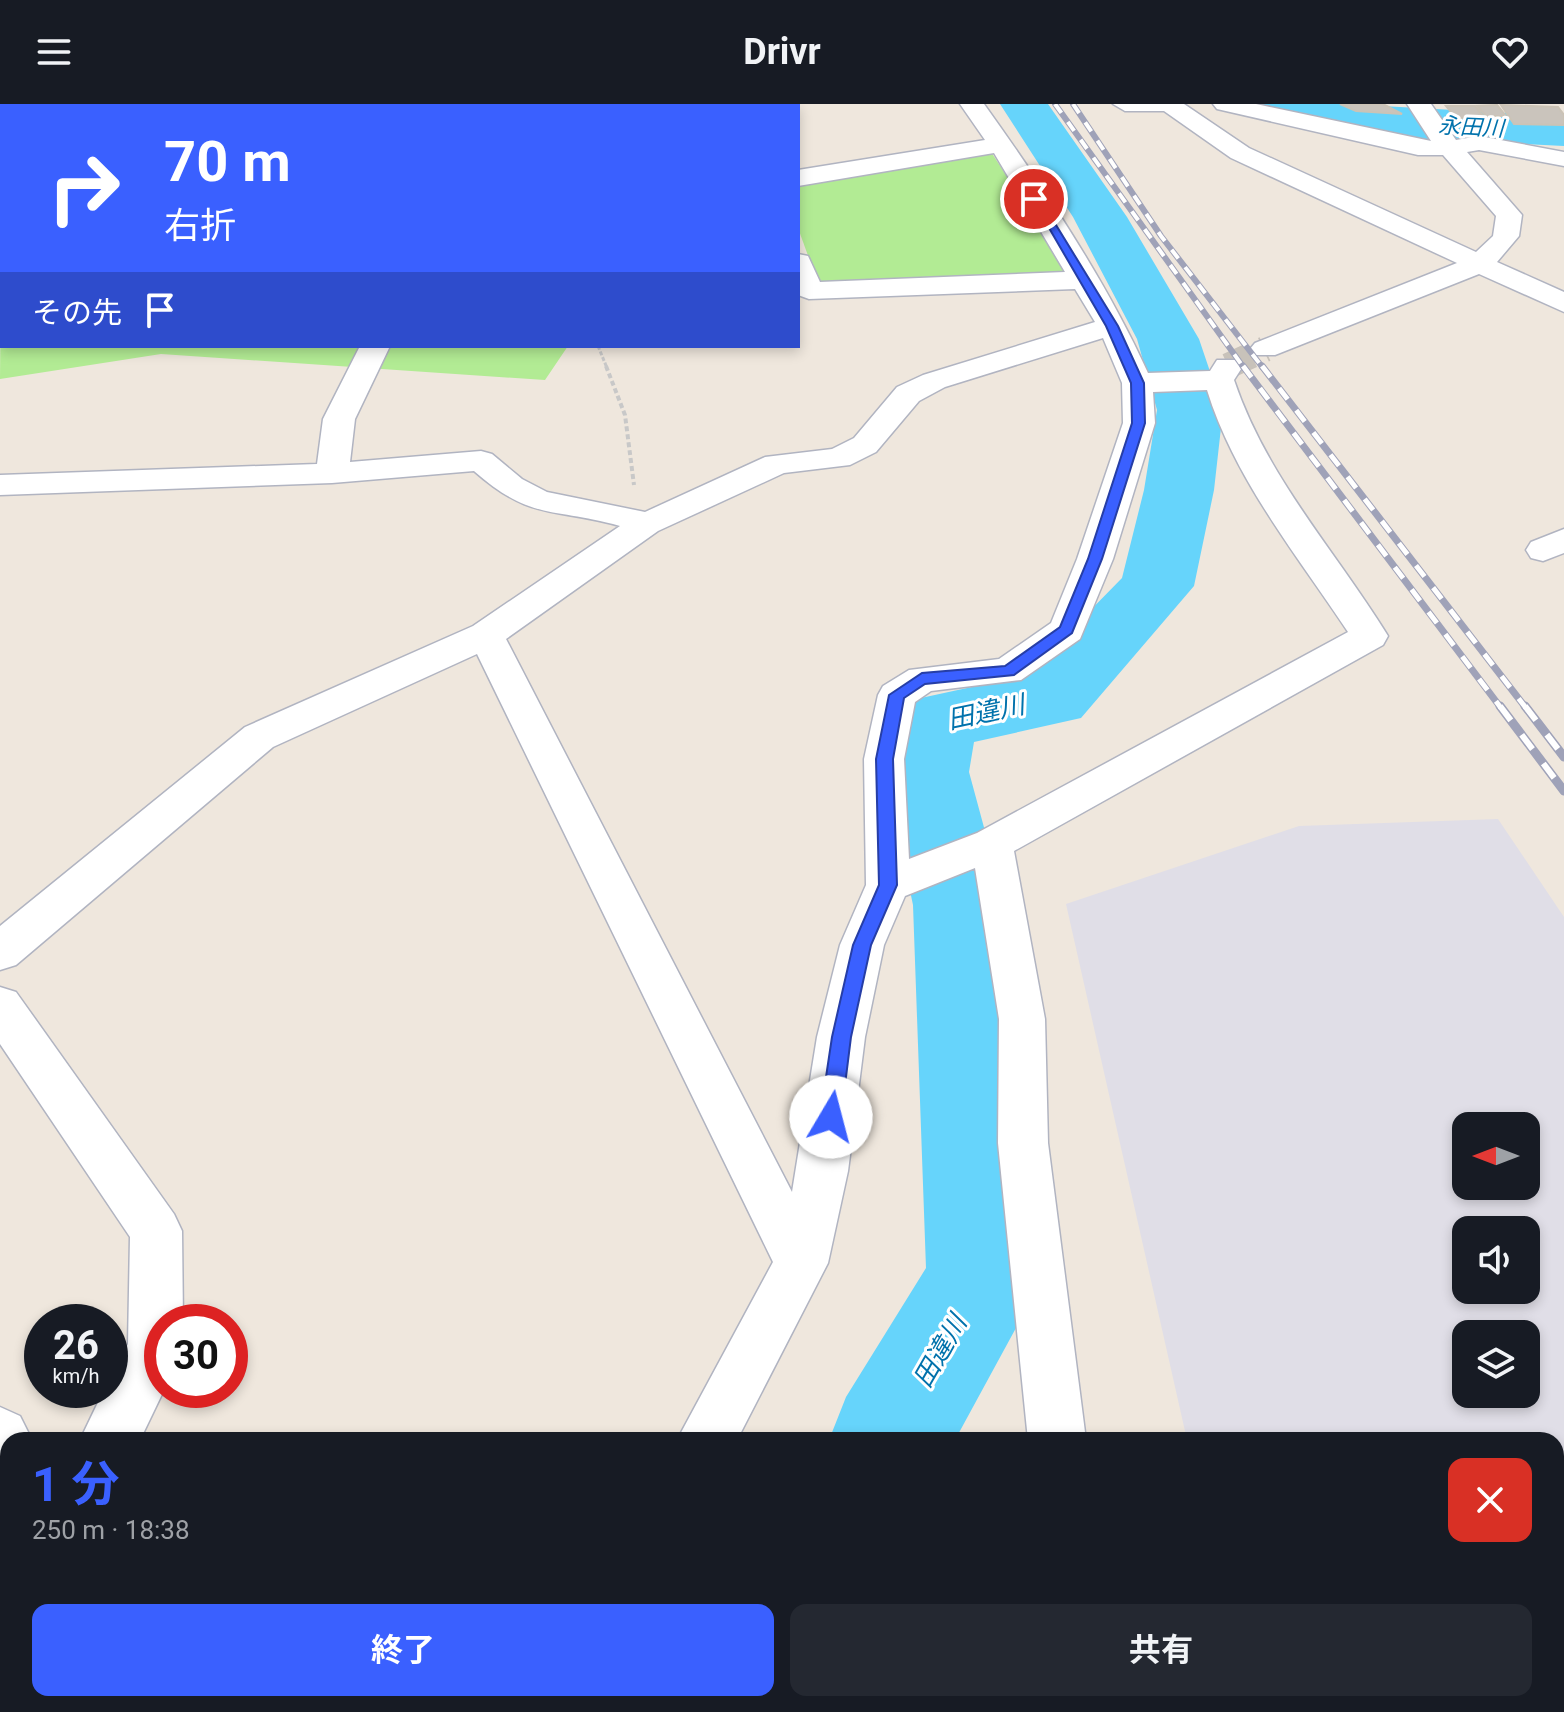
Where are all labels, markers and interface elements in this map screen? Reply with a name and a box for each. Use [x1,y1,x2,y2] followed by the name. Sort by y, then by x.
[32,30,76,74] icon: menu
[1488,30,1532,74] icon: heart
[743,31,821,73] text: Drivr
[1437,113,1507,141] water label: 永田川
[164,129,291,195] text: 70 m
[32,136,136,240] icon: right
[1000,165,1068,233] pin
[1012,177,1056,221] icon: arrive
[164,205,236,247] text: 右折
[138,288,182,332] icon: arrive
[32,295,122,330] text: その先
[945,689,1030,735] water label: 田違川
[789,1075,873,1159] position arrow
[1452,1112,1540,1200] north arrow
[1452,1112,1540,1408] map controls
[1452,1216,1540,1304] button: sound
[144,1304,248,1408] speed limit sign: 30
[908,1307,974,1392] water label: 田違川
[1452,1320,1540,1408] button: layers
[53,1322,99,1369] text: 26
[53,1364,99,1388] text: km/h
[32,1456,119,1513] text: 1 分
[1448,1458,1532,1542] button: close
[32,1515,190,1545] text: 250 m · 18:38
[32,1604,774,1696] button: 終了
[790,1604,1532,1696] button: 共有

